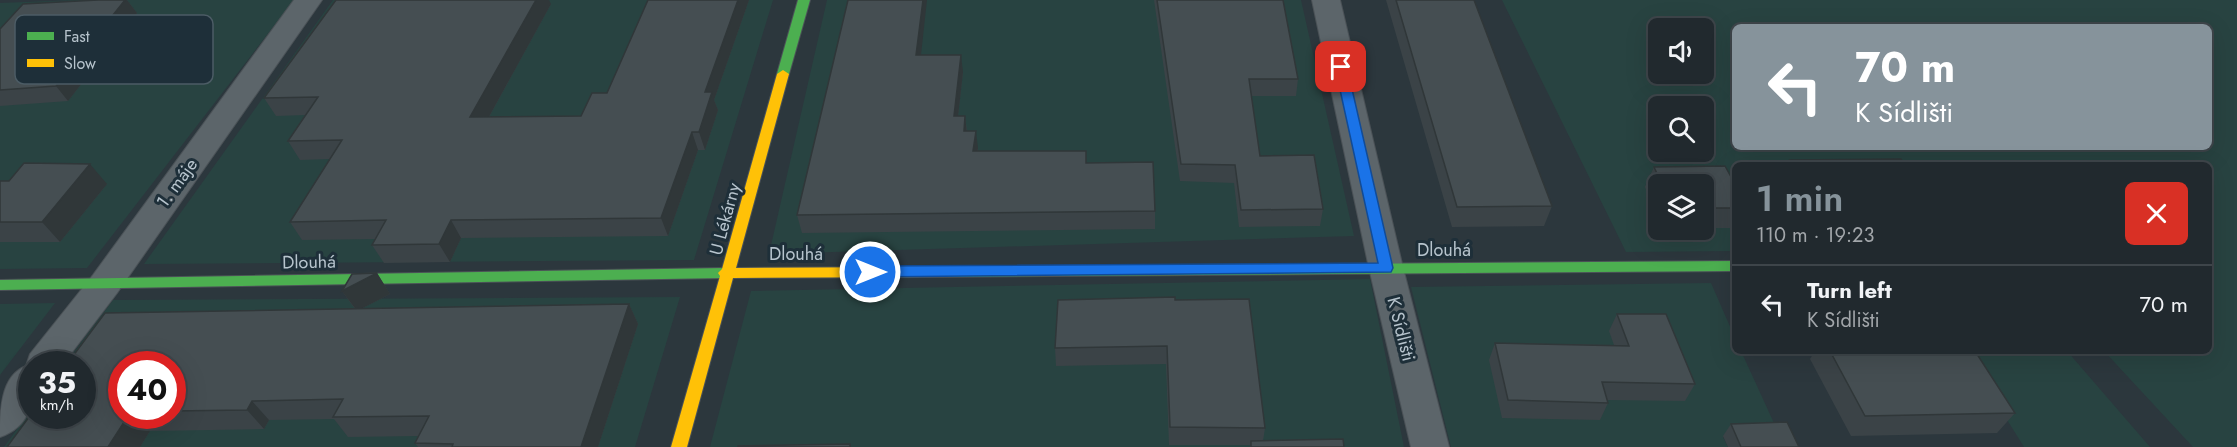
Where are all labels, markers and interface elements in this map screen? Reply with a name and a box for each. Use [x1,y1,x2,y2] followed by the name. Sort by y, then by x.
[15,15,213,84] legend
[1648,18,1714,240] map controls
[1648,18,1714,84] button: sound
[64,25,90,48] text: Fast
[1855,37,1955,98] text: 70 m
[1315,41,1366,92] pin
[1756,48,1834,126] icon: left
[1324,50,1357,83] icon: arrive
[64,52,96,75] text: Slow
[1855,93,1953,132] text: K Sídlišti
[1648,96,1714,162] button: search
[150,153,204,213] street label: 1. máje
[1756,172,1843,224] text: 1 min
[1648,174,1714,240] button: layers
[703,180,747,258] street label: U Lékárny
[2125,182,2188,245] button: close
[1756,221,1874,250] text: 110 m · 19:23
[1417,237,1471,263] street label: Dlouhá
[838,240,902,304] position arrow
[769,241,823,267] street label: Dlouhá
[282,249,336,275] street label: Dlouhá
[1807,274,1892,306] text: Turn left
[1756,288,1789,321] icon: left
[2139,288,2188,320] text: 70 m
[1380,294,1422,364] street label: K Sídlišti
[1807,306,1880,335] text: K Sídlišti
[108,351,186,429] speed limit sign: 40
[38,361,76,404] text: 35
[40,394,74,416] text: km/h

